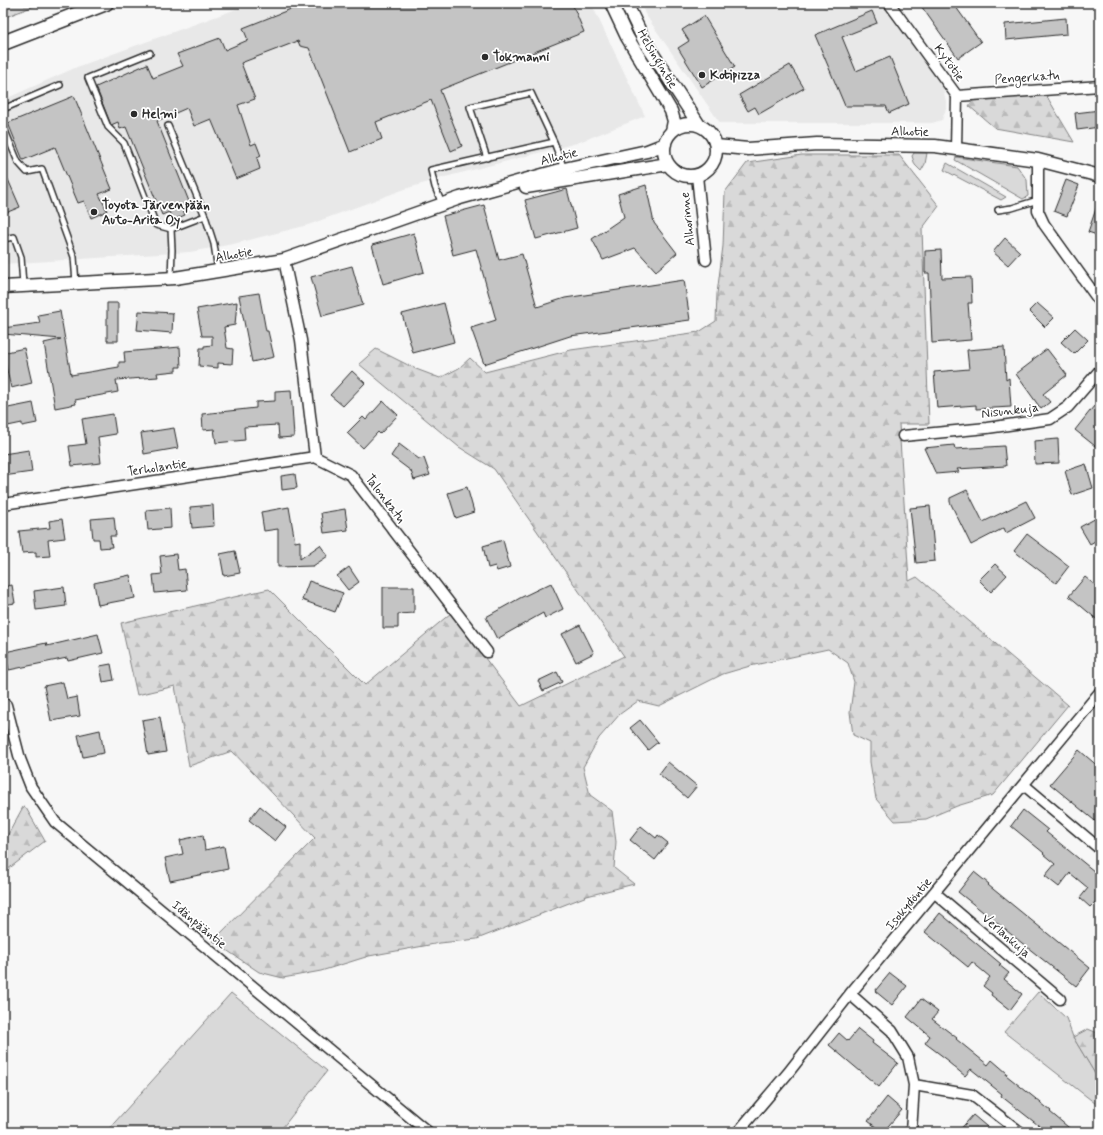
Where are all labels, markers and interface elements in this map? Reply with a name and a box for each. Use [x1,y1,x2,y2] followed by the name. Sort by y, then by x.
[631,26,681,93] street label: Helsingintie
[930,41,968,85] street label: Kytötie
[493,49,549,66] place label: Tokmanni
[480,52,490,62] marker: Tokmanni
[710,67,760,84] place label: Kotipizza
[994,67,1061,90] street label: Pengerkatu
[697,70,707,80] marker: Kotipizza
[142,106,177,123] place label: Helmi
[129,109,139,119] marker: Helmi
[891,123,929,141] street label: Alhotie
[539,144,579,170] street label: Alhotie
[677,191,699,247] street label: Alhorinne
[102,197,210,229] place label: Toyota Järvenpään Auto-Arita Oy
[89,207,99,217] marker: Toyota Järvenpään Auto-Arita Oy
[214,243,254,267] street label: Alhotie
[980,399,1040,423] street label: Nisunkuja
[126,455,188,481] street label: Terholantie
[361,471,409,527] street label: Talonkatu
[882,874,936,934] street label: Isokydöntie
[168,897,230,953] street label: Idänpääntie
[978,910,1034,962] street label: Verlankuja

